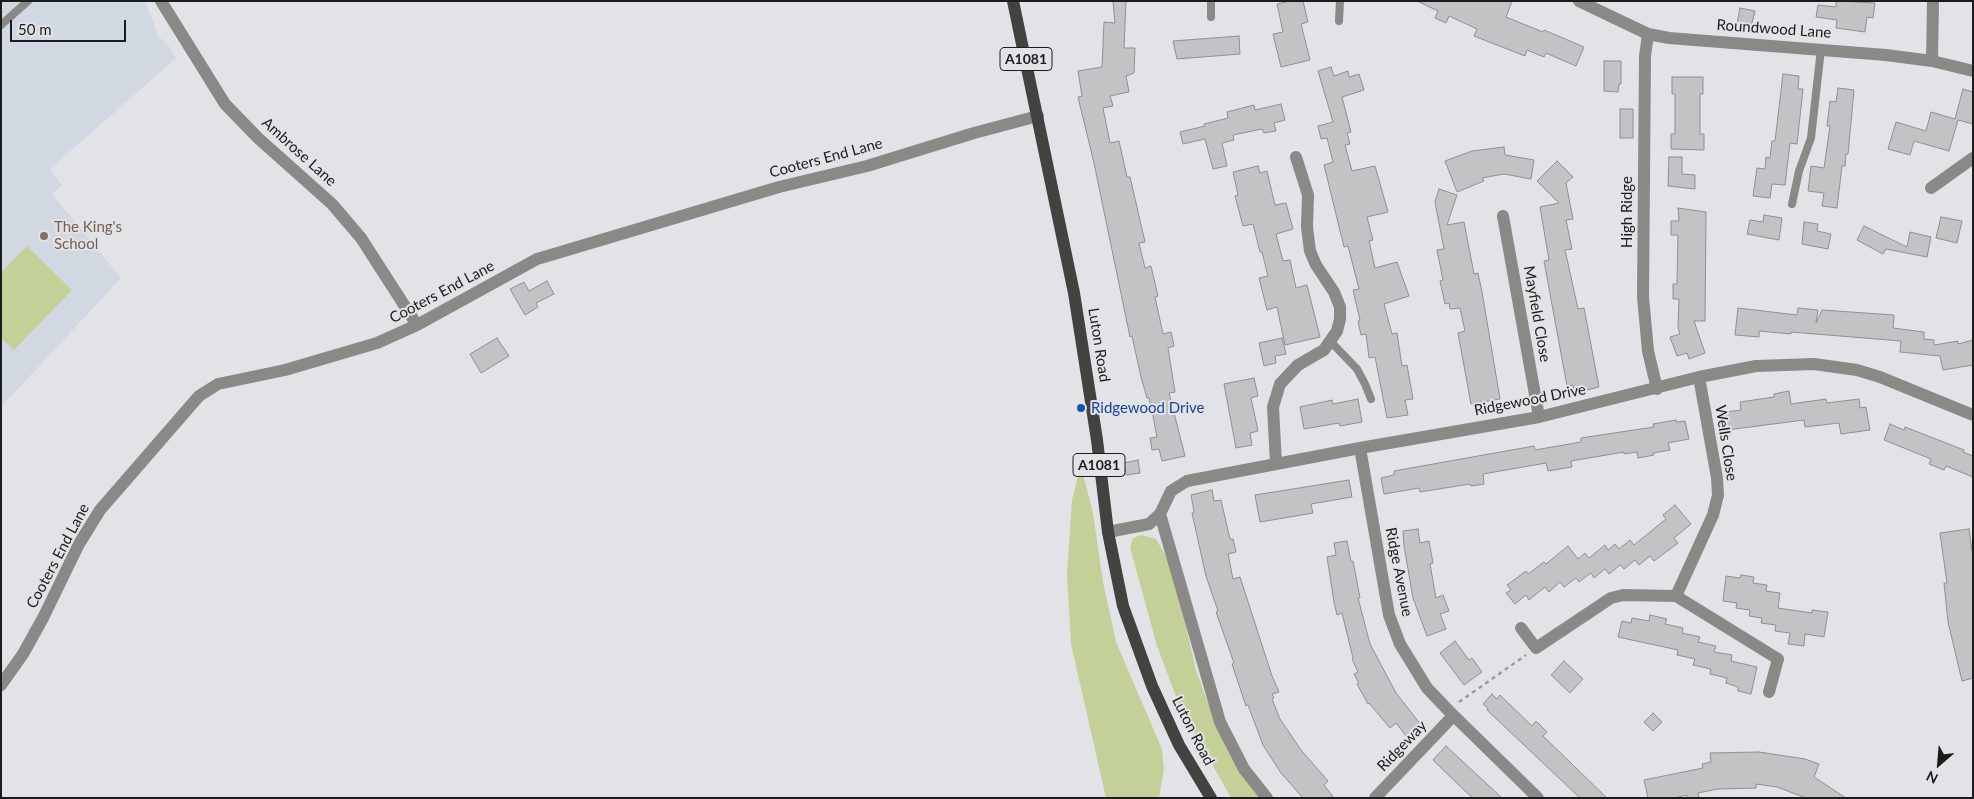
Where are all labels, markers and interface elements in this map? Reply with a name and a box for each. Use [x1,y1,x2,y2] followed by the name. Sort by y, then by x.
[12,10,129,42] scale bar
[1716,16,1832,42] street label: Roundwood Lane
[18,20,52,38] text: 50 m
[1000,48,1052,70] road number: A1081
[258,114,340,190] street label: Ambrose Lane
[768,134,884,182] street label: Cooters End Lane
[1618,176,1636,248] street label: High Ridge
[54,218,122,253] place label: The King's School
[38,230,50,242] marker: The King's School
[386,257,498,327] street label: Cooters End Lane
[1520,264,1554,364] street label: Mayfield Close
[1084,307,1114,383] street label: Luton Road
[1473,380,1587,420] street label: Ridgewood Drive
[1091,399,1205,417] place label: Ridgewood Drive
[1075,402,1087,414] marker: Ridgewood Drive
[1711,404,1741,482] street label: Wells Close
[1073,454,1125,476] road number: A1081
[23,500,93,612] street label: Cooters End Lane
[1382,526,1416,618] street label: Ridge Avenue
[1168,694,1218,768] street label: Luton Road
[1373,717,1431,775] street label: Ridgeway
[1914,739,1964,789] north arrow
[1923,768,1941,788] text: N

